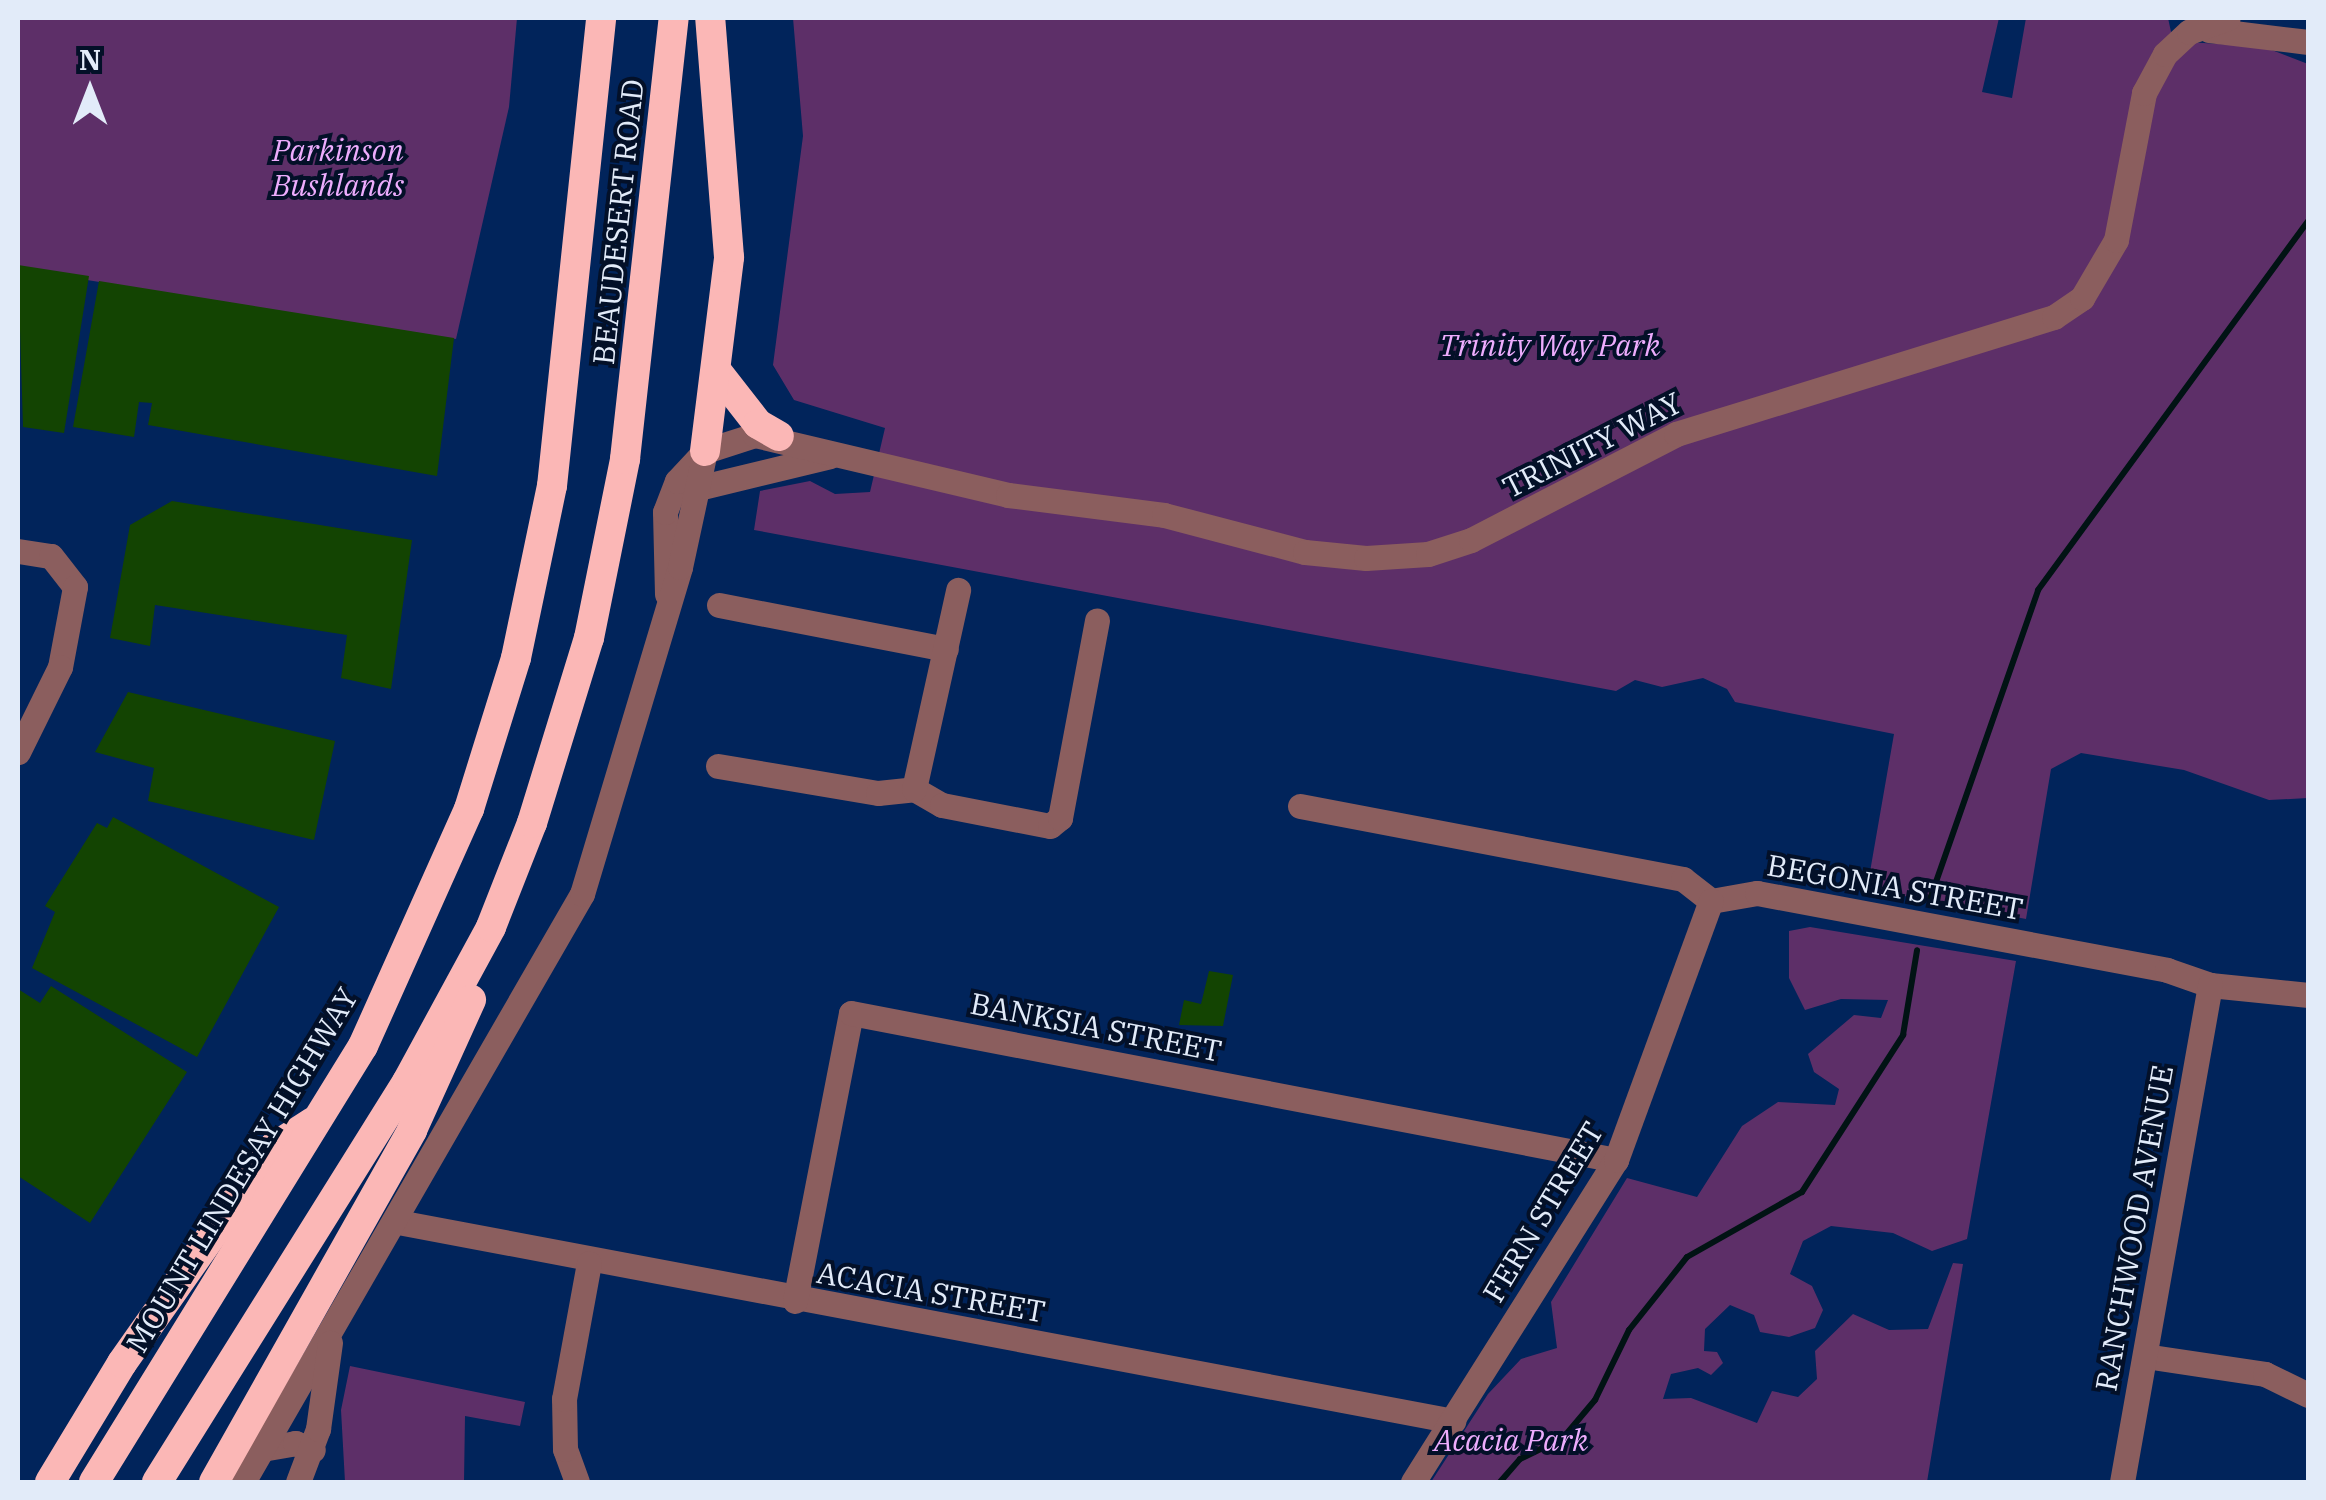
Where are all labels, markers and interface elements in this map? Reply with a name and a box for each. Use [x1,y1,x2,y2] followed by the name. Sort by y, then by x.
[40,40,140,140] north arrow
[79,41,101,78] text: N
[585,78,651,366] street label: BEAUDESERT ROAD
[272,132,404,202] park label: Parkinson Bushlands
[1440,327,1660,363] park label: Trinity Way Park
[1497,385,1687,505] street label: TRINITY WAY
[1764,847,2026,927] street label: BEGONIA STREET
[119,981,365,1359] street label: MOUNT LINDESAY HIGHWAY
[967,985,1225,1069] street label: BANKSIA STREET
[2088,1062,2180,1394] street label: RANCHWOOD AVENUE
[1475,1116,1611,1308] street label: FERN STREET
[814,1254,1048,1330] street label: ACACIA STREET
[1434,1422,1588,1458] park label: Acacia Park

